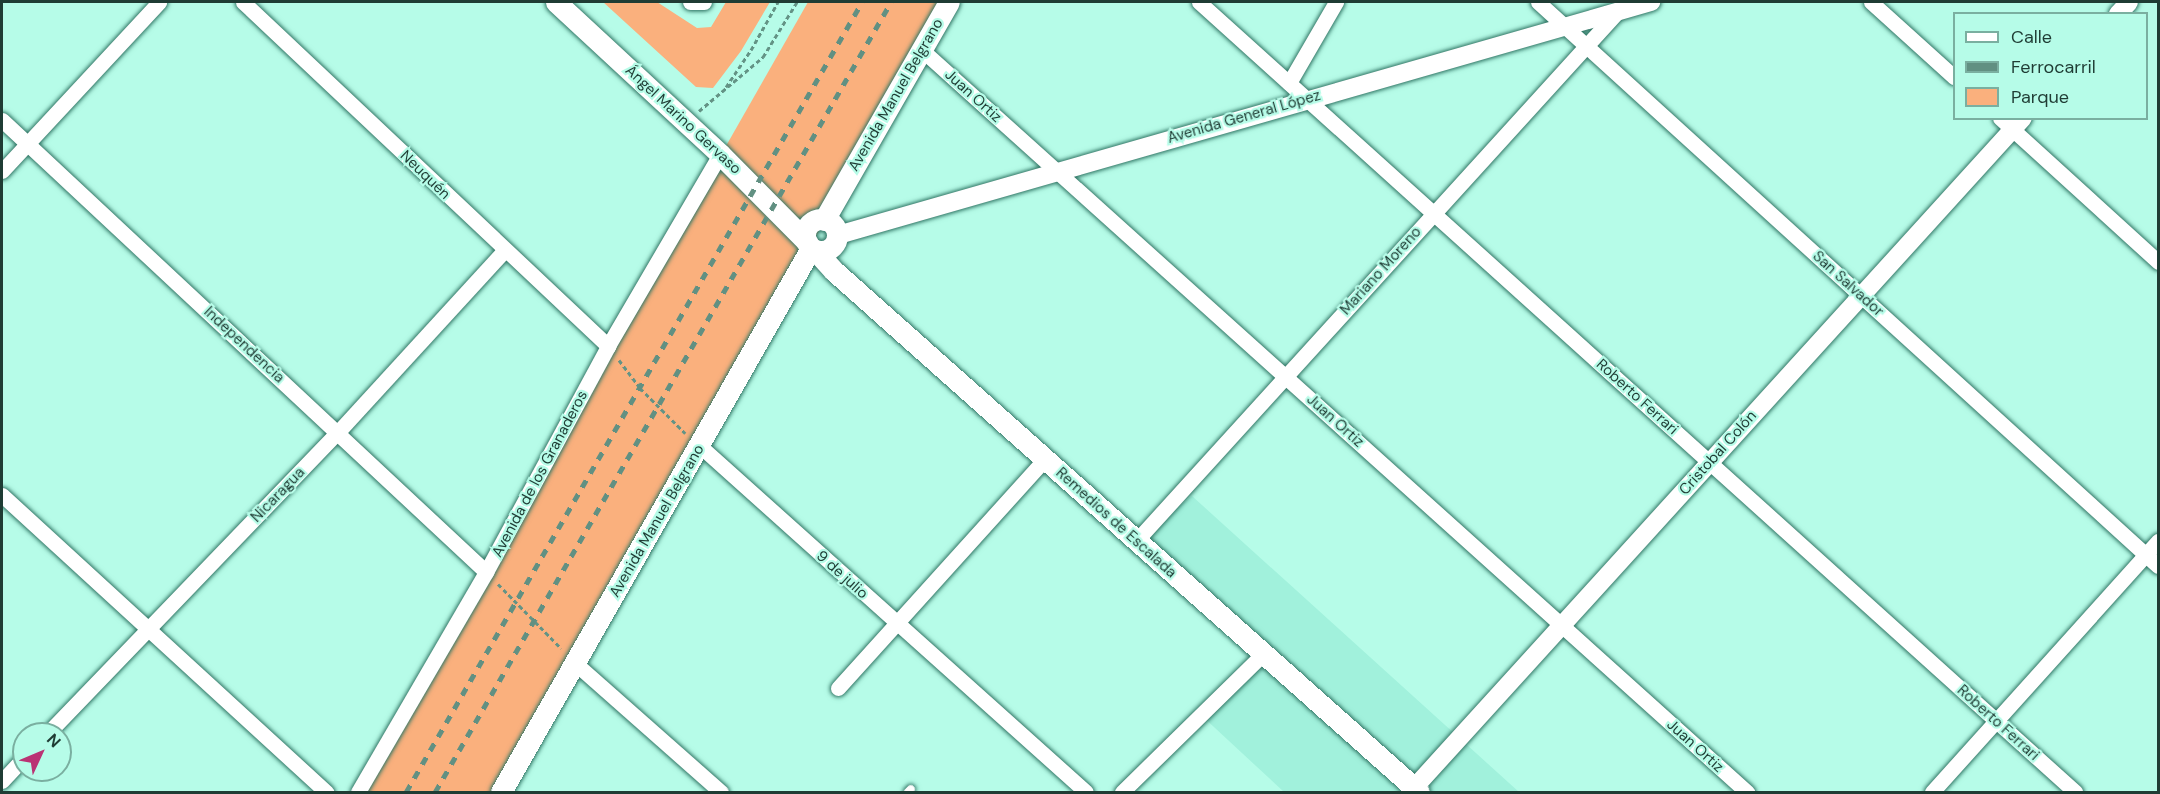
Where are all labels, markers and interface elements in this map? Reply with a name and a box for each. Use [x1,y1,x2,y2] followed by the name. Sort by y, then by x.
[1953,12,2148,120] legend
[845,15,947,175] street label: Avenida Manuel Belgrano
[2011,25,2052,49] text: Calle
[2011,55,2096,79] text: Ferrocarril
[621,62,745,178] street label: Ángel Marino Gervaso
[941,66,1005,126] street label: Juan Ortiz
[2011,85,2069,109] text: Parque
[1165,87,1323,147] street label: Avenida General López
[396,147,454,203] street label: Neuquén
[1337,223,1425,319] street label: Mariano Moreno
[1809,247,1887,321] street label: San Salvador
[200,303,288,387] street label: Independencia
[1592,356,1682,438] street label: Roberto Ferrari
[488,388,592,560] street label: Avenida de los Granaderos
[1303,391,1367,451] street label: Juan Ortiz
[1675,407,1761,499] street label: Cristobal Colón
[606,441,708,601] street label: Avenida Manuel Belgrano
[247,464,309,526] street label: Nicaragua
[1052,464,1180,582] street label: Remedios de Escalada
[812,547,872,603] street label: 9 de julio
[1953,682,2043,764] street label: Roberto Ferrari
[1663,716,1727,776] street label: Juan Ortiz
[12,722,72,782] north arrow
[42,729,65,752] text: N

